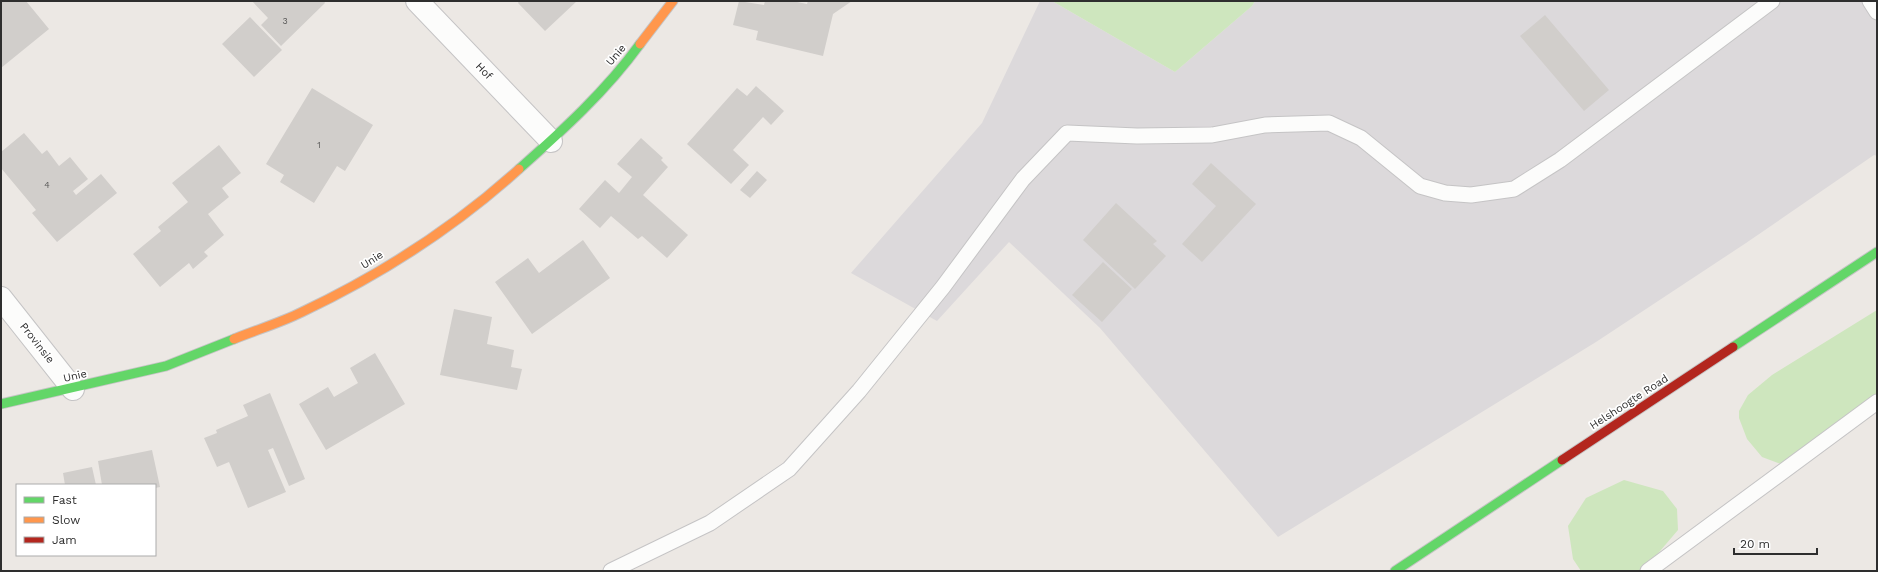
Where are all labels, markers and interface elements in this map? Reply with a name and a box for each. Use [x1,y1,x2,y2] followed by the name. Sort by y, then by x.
[282,16,288,26] house number: 3
[603,42,629,68] street label: Unie
[473,60,496,83] street label: Hof
[317,140,321,150] house number: 1
[44,180,50,190] house number: 4
[358,248,386,272] street label: Unie
[17,320,57,366] street label: Provinsie
[62,367,88,385] street label: Unie
[1587,372,1671,432] street label: Helshoogte Road
[16,484,156,556] legend
[52,493,77,507] text: Fast
[52,513,80,527] text: Slow
[1734,530,1817,556] scale bar
[52,533,77,547] text: Jam
[1740,537,1770,551] text: 20 m

